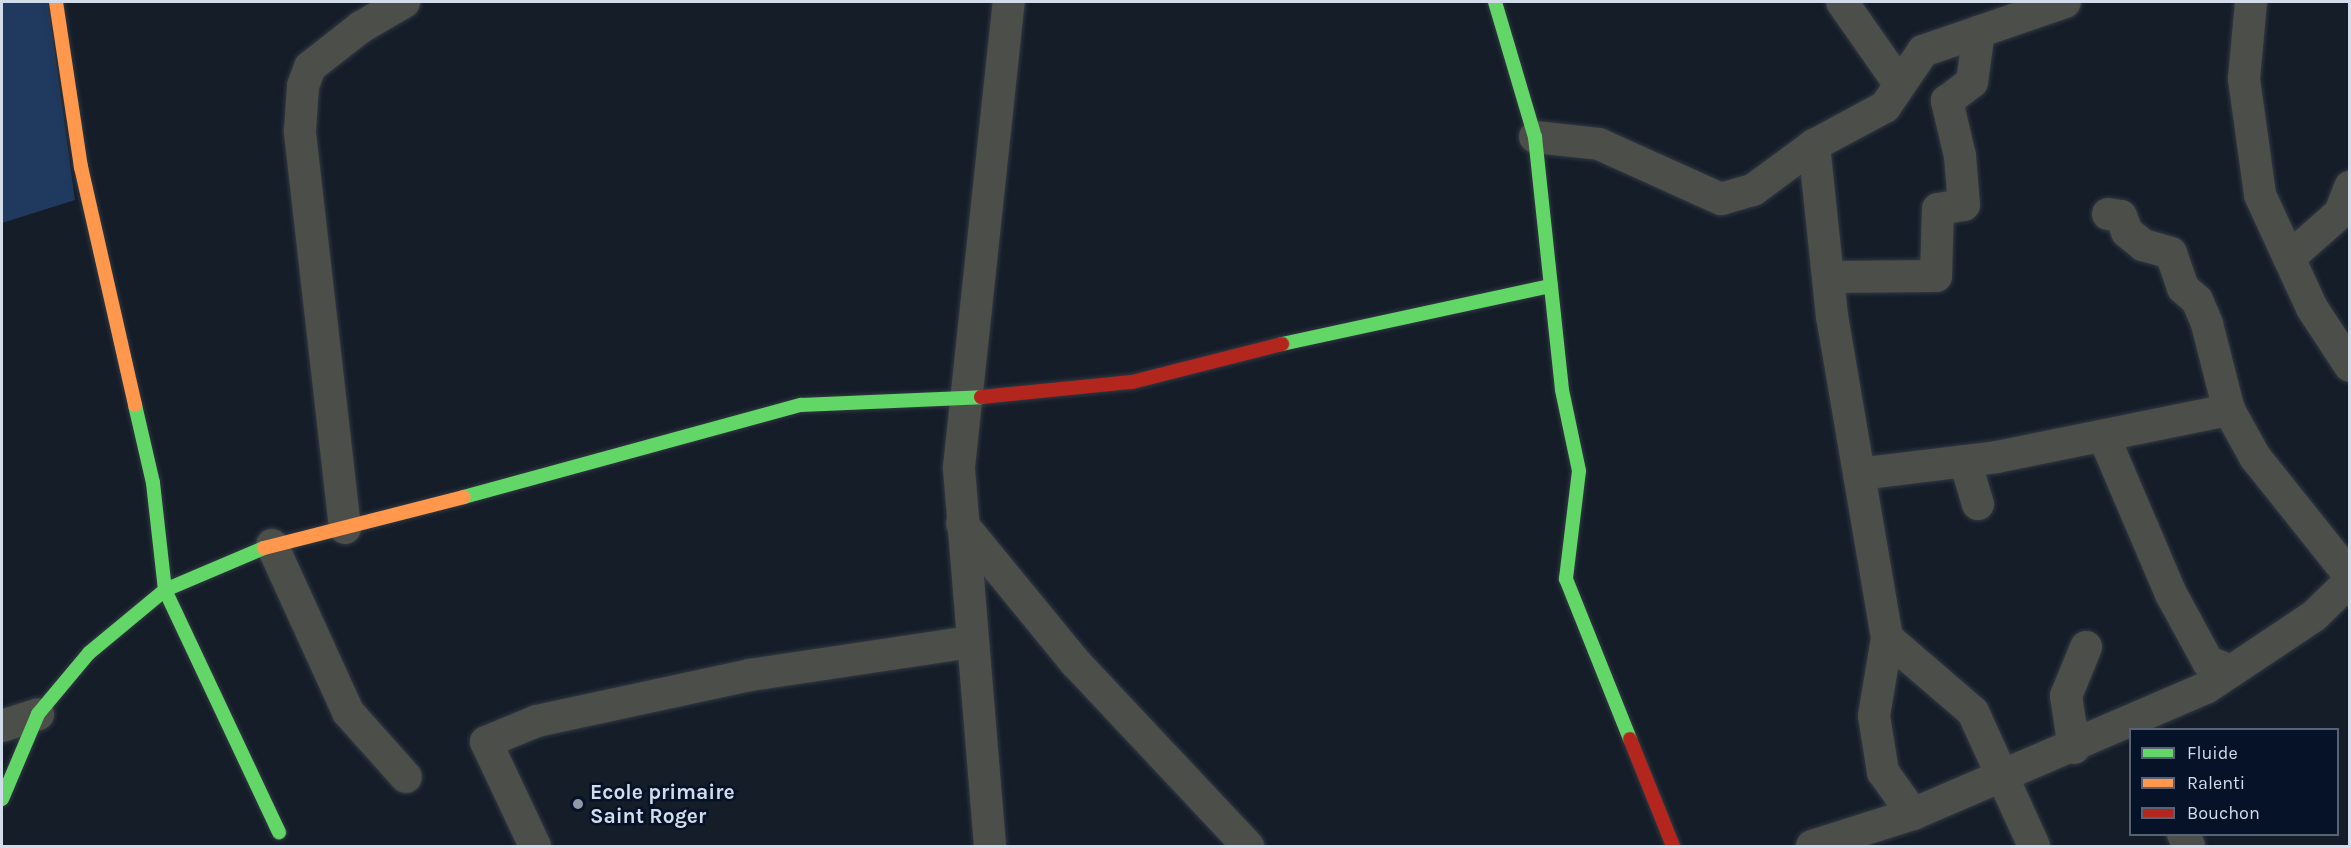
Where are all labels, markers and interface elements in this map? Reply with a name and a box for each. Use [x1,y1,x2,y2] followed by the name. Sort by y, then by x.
[2129,728,2339,836] legend
[2187,742,2238,764] text: Fluide
[2187,772,2245,794] text: Ralenti
[590,779,735,829] place label: Ecole primaire Saint Roger
[571,797,585,811] marker: Ecole primaire Saint Roger
[2187,802,2260,824] text: Bouchon

